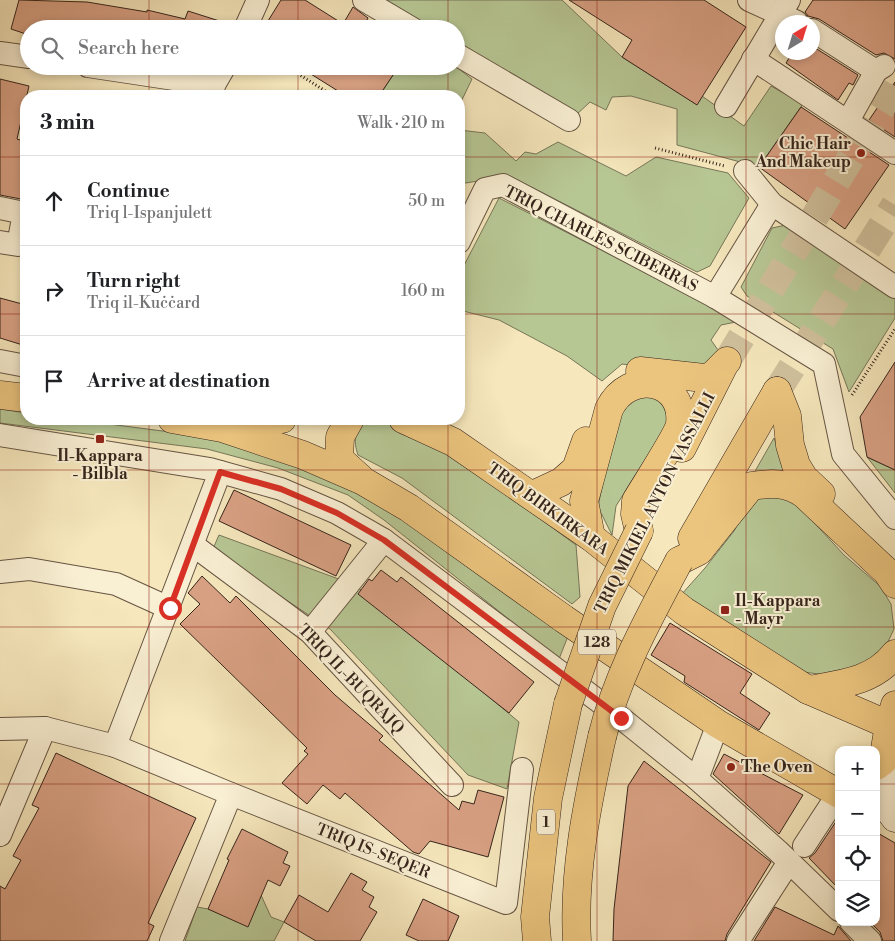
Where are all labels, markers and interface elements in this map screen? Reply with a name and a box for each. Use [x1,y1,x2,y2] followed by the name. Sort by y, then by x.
[775,15,820,60] north arrow
[20,20,465,75] search box
[38,34,66,62] icon: search
[78,36,179,60] text: Search here
[40,110,95,136] text: 3 min
[357,113,445,133] text: Walk · 210 m
[754,134,851,172] place label: Chic Hair And Makeup
[855,147,867,159] marker: Chic Hair And Makeup
[87,179,170,203] text: Continue
[501,181,701,297] street label: TRIQ CHARLES SCIBERRAS
[40,187,68,215] icon: ahead
[408,191,445,211] text: 50 m
[87,203,212,223] text: Triq l-Ispanjulett
[87,269,180,293] text: Turn right
[40,277,68,305] icon: right
[401,281,445,301] text: 160 m
[87,293,200,313] text: Triq il-Kuċċard
[40,367,68,395] icon: arrive
[87,369,270,393] text: Arrive at destination
[590,389,720,617] street label: TRIQ MIKIEL ANTON VASSALLI
[94,433,106,445] marker: Il-Kappara - Bilbla
[57,446,143,484] place label: Il-Kappara - Bilbla
[483,458,613,560] street label: TRIQ BIRKIRKARA
[735,591,821,629] place label: Il-Kappara - Mayr
[159,597,182,620] route start
[719,604,731,616] marker: Il-Kappara - Mayr
[294,620,408,738] street label: TRIQ IL-BUQRAJQ
[578,630,616,654] road number: 128
[610,707,633,730] route end
[835,746,880,926] map controls
[835,746,880,791] button: +
[741,757,813,777] place label: The Oven
[725,761,737,773] marker: The Oven
[835,791,880,836] button: −
[537,810,555,834] road number: 1
[313,819,434,883] street label: TRIQ IS-SEQER
[835,836,880,881] button: locate
[835,881,880,926] button: layers

